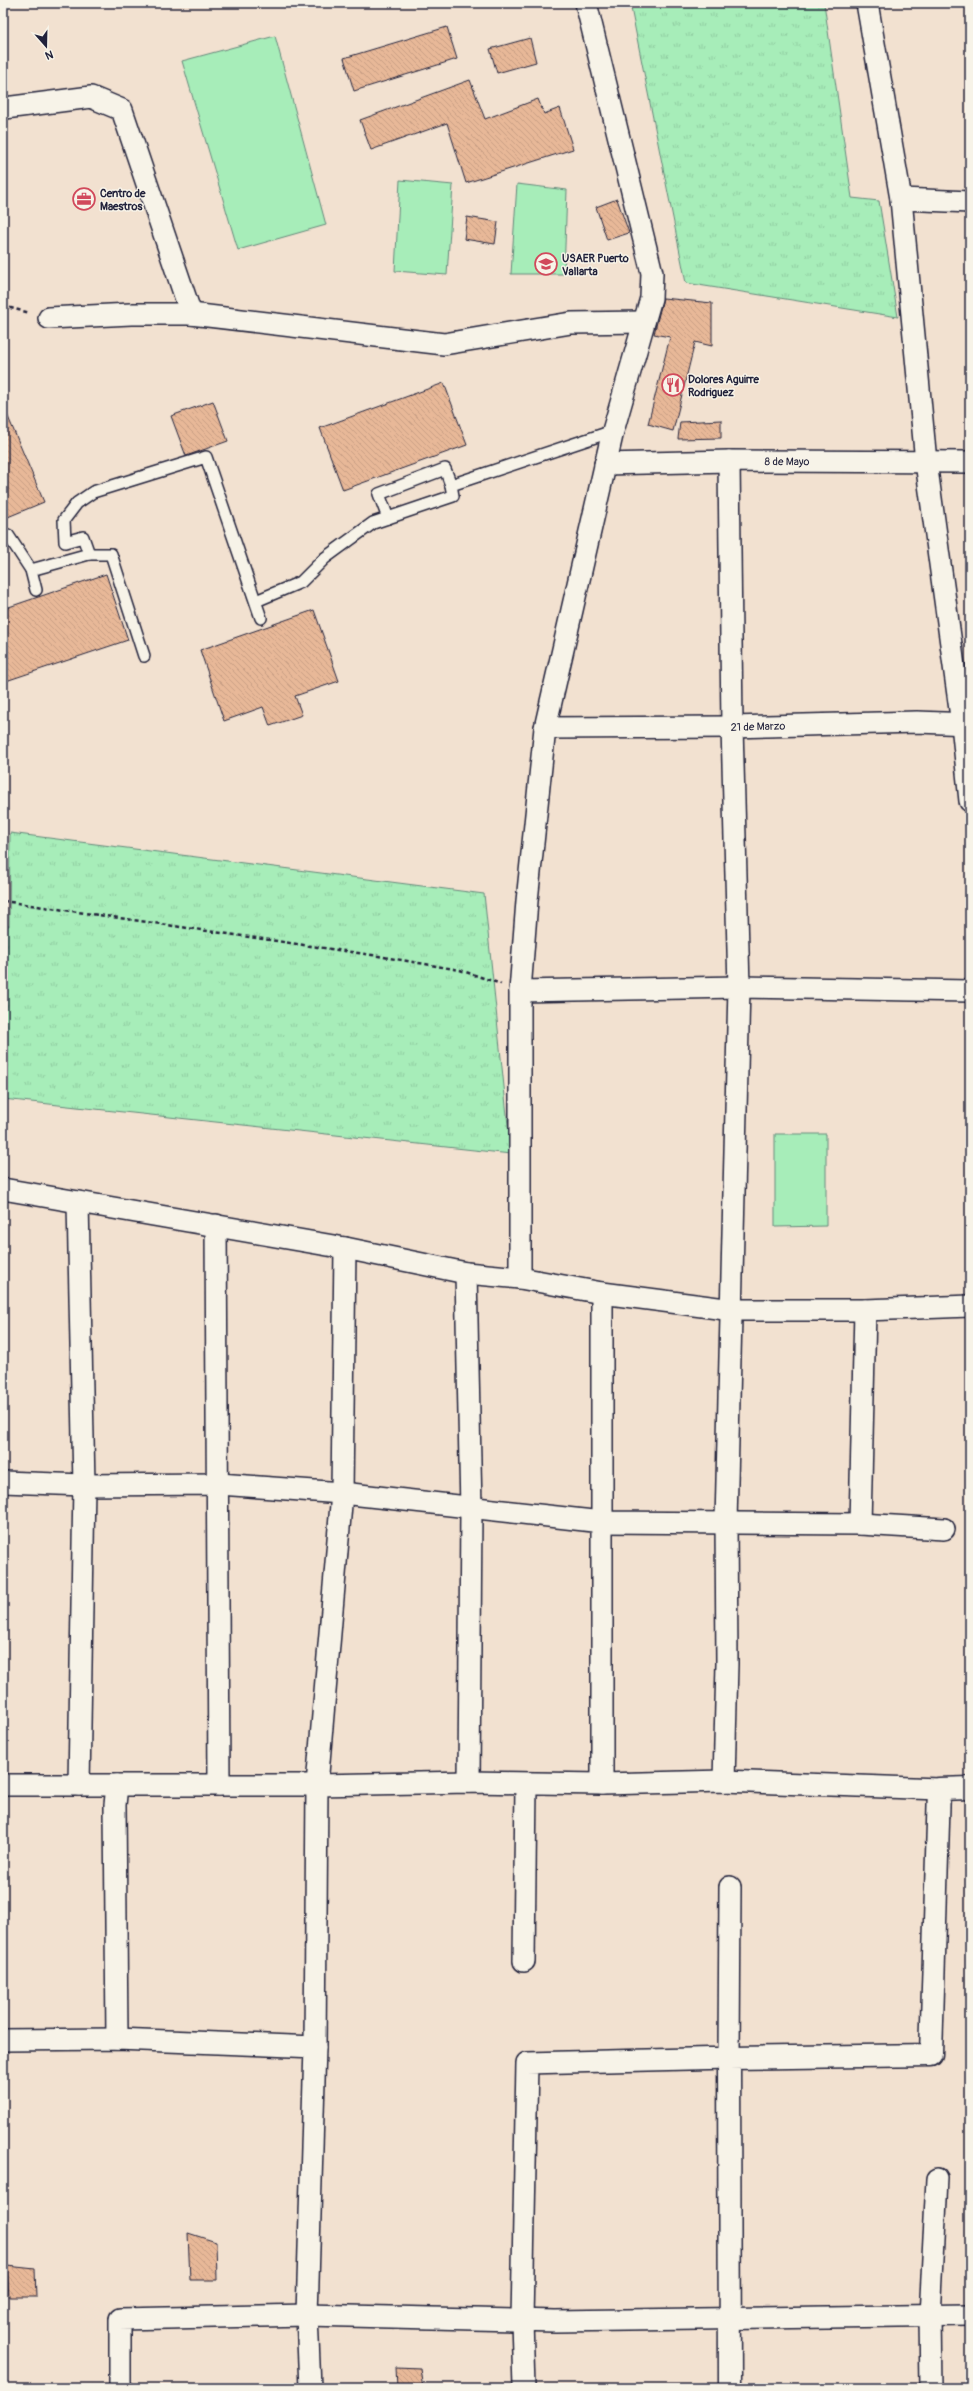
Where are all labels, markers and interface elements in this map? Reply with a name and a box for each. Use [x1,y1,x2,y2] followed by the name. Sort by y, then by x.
[26,26,66,66] north arrow
[43,48,55,62] text: N
[71,186,97,212] office icon: Centro de Maestros
[100,187,146,213] place label: Centro de Maestros
[533,251,559,277] school or university icon: USAER Puerto Vallarta
[562,252,629,278] place label: USAER Puerto Vallarta
[660,372,686,398] restaurant icon: Dolores Aguirre Rodriguez
[688,373,760,399] place label: Dolores Aguirre Rodriguez
[764,455,810,468] street label: 8 de Mayo
[730,720,786,734] street label: 21 de Marzo

